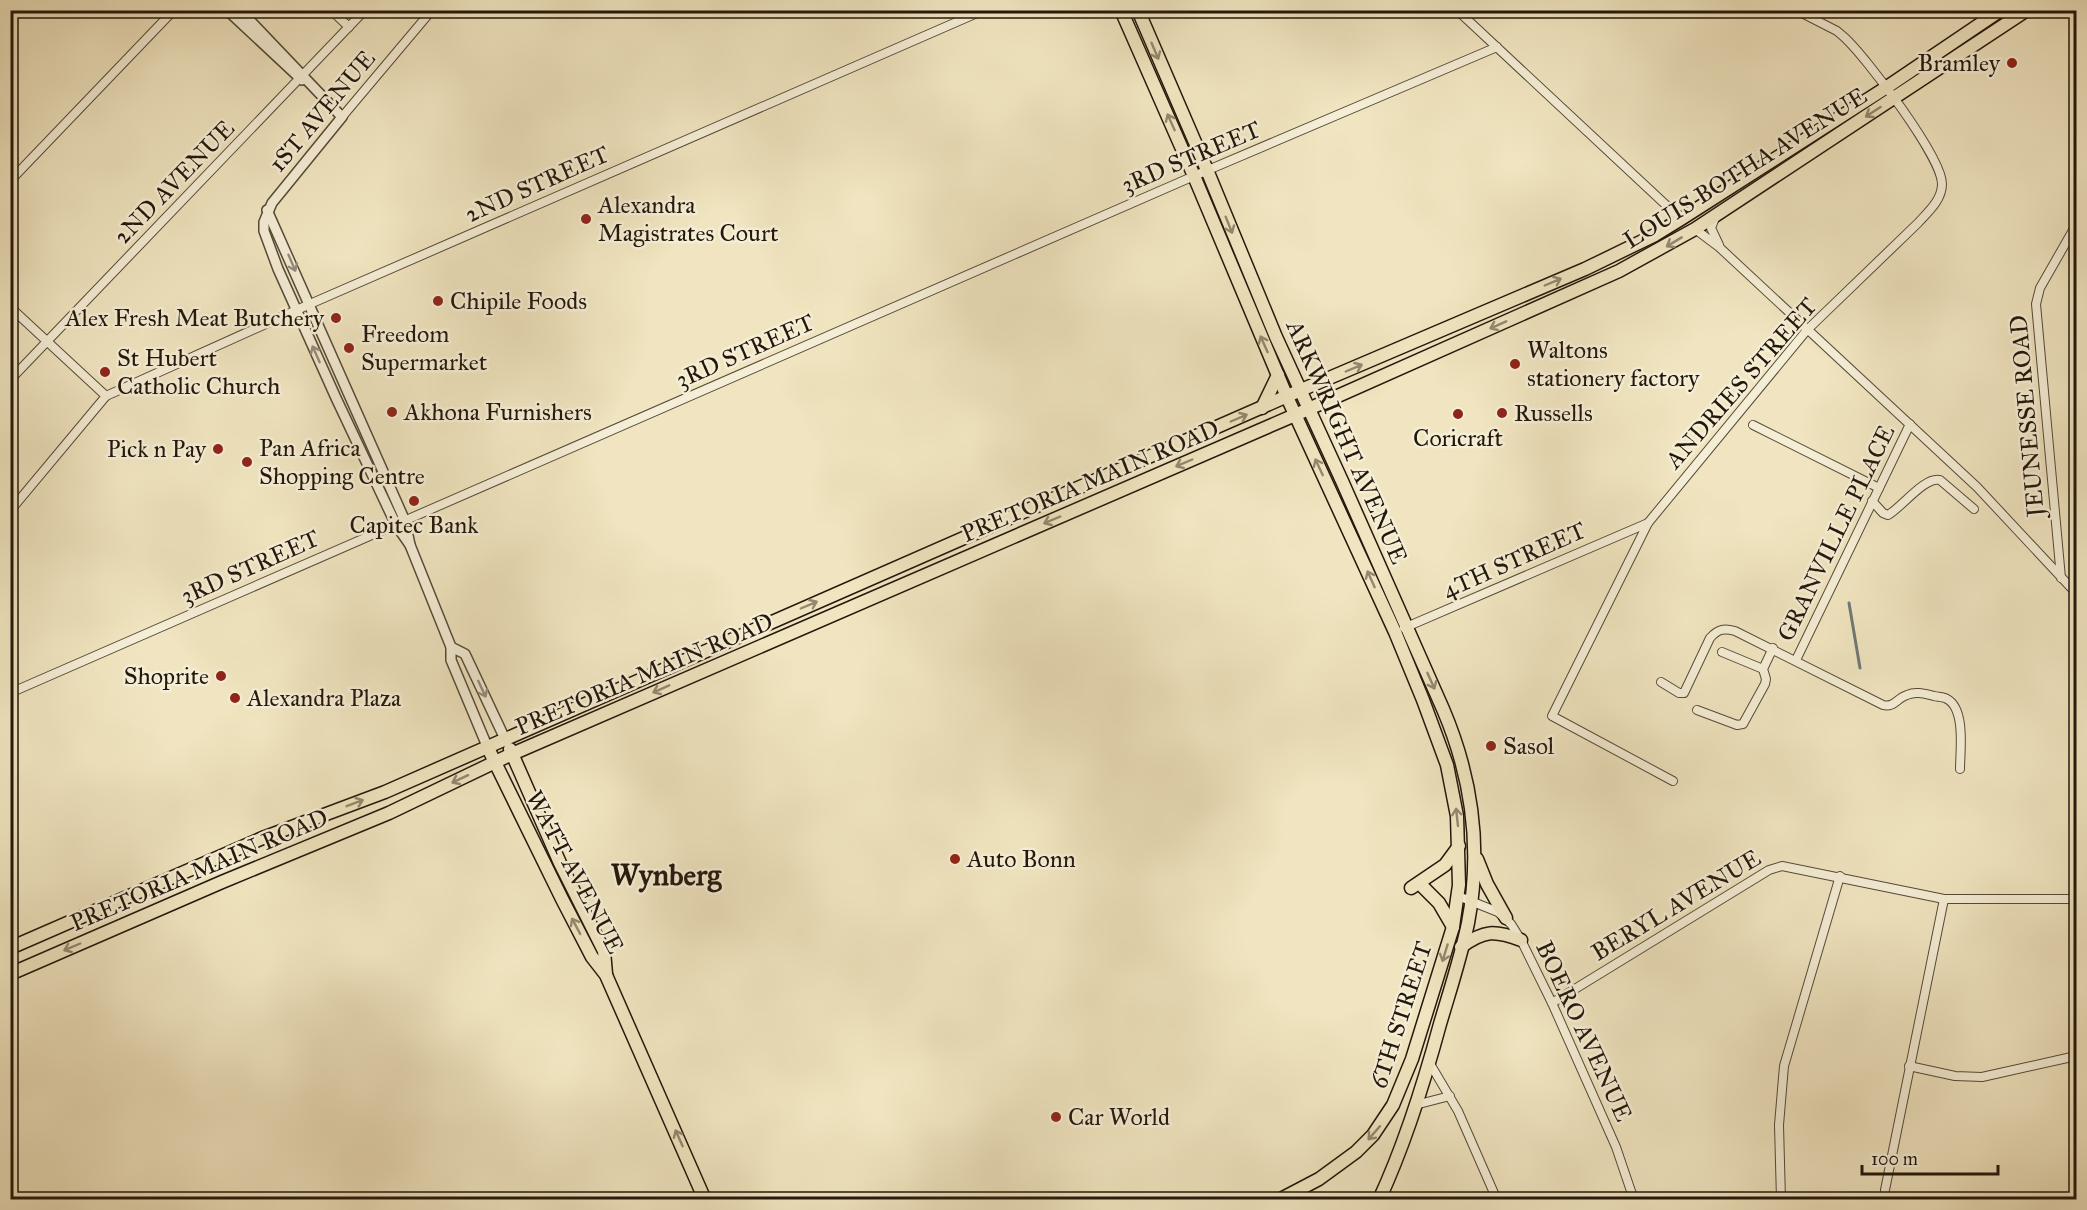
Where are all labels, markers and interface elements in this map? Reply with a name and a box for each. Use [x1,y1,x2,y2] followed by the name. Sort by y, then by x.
[1150,41,1161,60] one-way arrow
[262,44,382,178] street label: 1ST AVENUE
[1917,48,2001,78] place label: Bramley
[2005,56,2019,70] marker: Bramley
[1618,81,1872,255] street label: LOUIS BOTHA AVENUE
[1865,106,1881,118] one-way arrow
[107,114,241,250] street label: 2ND AVENUE
[1117,114,1265,200] street label: 3RD STREET
[1164,114,1176,132] one-way arrow
[460,139,614,229] street label: 2ND STREET
[597,190,779,248] place label: Alexandra Magistrates Court
[579,212,593,226] marker: Alexandra Magistrates Court
[1224,215,1235,233] one-way arrow
[1666,236,1683,248] one-way arrow
[287,253,298,272] one-way arrow
[1543,276,1562,287] one-way arrow
[450,286,587,316] place label: Chipile Foods
[1658,291,1823,475] street label: ANDRIES STREET
[431,294,445,308] marker: Chipile Foods
[64,303,325,333] place label: Alex Fresh Meat Butchery
[671,307,819,395] street label: 3RD STREET
[329,311,343,325] marker: Alex Fresh Meat Butchery
[1279,314,1414,569] street label: ARKWRIGHT AVENUE
[2003,314,2051,521] street label: JEUNESSE ROAD
[361,319,488,377] place label: Freedom Supermarket
[1490,320,1508,332] one-way arrow
[1257,335,1269,353] one-way arrow
[1527,335,1700,393] place label: Waltons stationery factory
[342,341,356,355] marker: Freedom Supermarket
[117,343,280,401] place label: St Hubert Catholic Church
[310,346,322,364] one-way arrow
[1508,357,1522,371] marker: Waltons stationery factory
[1345,362,1363,373] one-way arrow
[98,365,112,379] marker: St Hubert Catholic Church
[403,397,592,427] place label: Akhona Furnishers
[1514,398,1593,428] place label: Russells
[385,405,399,419] marker: Akhona Furnishers
[1495,406,1509,420] marker: Russells
[1451,407,1465,421] marker: Coricraft
[1229,412,1247,424] one-way arrow
[957,413,1223,549] street label: PRETORIA MAIN ROAD
[1771,420,1901,646] street label: GRANVILLE PLACE
[1413,423,1503,453] place label: Coricraft
[259,433,425,491] place label: Pan Africa Shopping Centre
[107,434,207,464] place label: Pick n Pay
[211,442,225,456] marker: Pick n Pay
[240,455,254,469] marker: Pan Africa Shopping Centre
[1175,458,1193,469] one-way arrow
[1313,458,1325,476] one-way arrow
[407,494,421,508] marker: Capitec Bank
[350,510,479,540] place label: Capitec Bank
[1044,515,1062,526] one-way arrow
[1438,515,1590,605] street label: 4TH STREET
[176,523,324,611] street label: 3RD STREET
[1364,570,1375,588] one-way arrow
[800,599,818,610] one-way arrow
[511,606,777,742] street label: PRETORIA MAIN ROAD
[124,661,209,691] place label: Shoprite
[214,669,228,683] marker: Shoprite
[1426,671,1437,689] one-way arrow
[476,680,488,698] one-way arrow
[246,683,402,713] place label: Alexandra Plaza
[653,684,671,695] one-way arrow
[228,691,242,705] marker: Alexandra Plaza
[1503,731,1555,761] place label: Sasol
[1484,739,1498,753] marker: Sasol
[451,774,469,786] one-way arrow
[519,785,631,959] street label: WATT AVENUE
[345,797,363,808] one-way arrow
[66,802,332,938] street label: PRETORIA MAIN ROAD
[1451,807,1462,827] one-way arrow
[1586,843,1766,967] street label: BERYL AVENUE
[966,844,1076,874] place label: Auto Bonn
[948,852,962,866] marker: Auto Bonn
[611,857,722,893] district label: Wynberg
[570,917,581,935] one-way arrow
[1529,936,1639,1126] street label: BOERO AVENUE
[1363,938,1439,1092] street label: 6TH STREET
[64,942,82,954] one-way arrow
[1438,943,1449,962] one-way arrow
[1068,1102,1170,1132] place label: Car World
[1049,1110,1063,1124] marker: Car World
[1367,1125,1381,1140] one-way arrow
[672,1130,684,1148] one-way arrow
[1862,1138,1998,1176] scale bar
[1871,1148,1918,1170] text: 100 m

